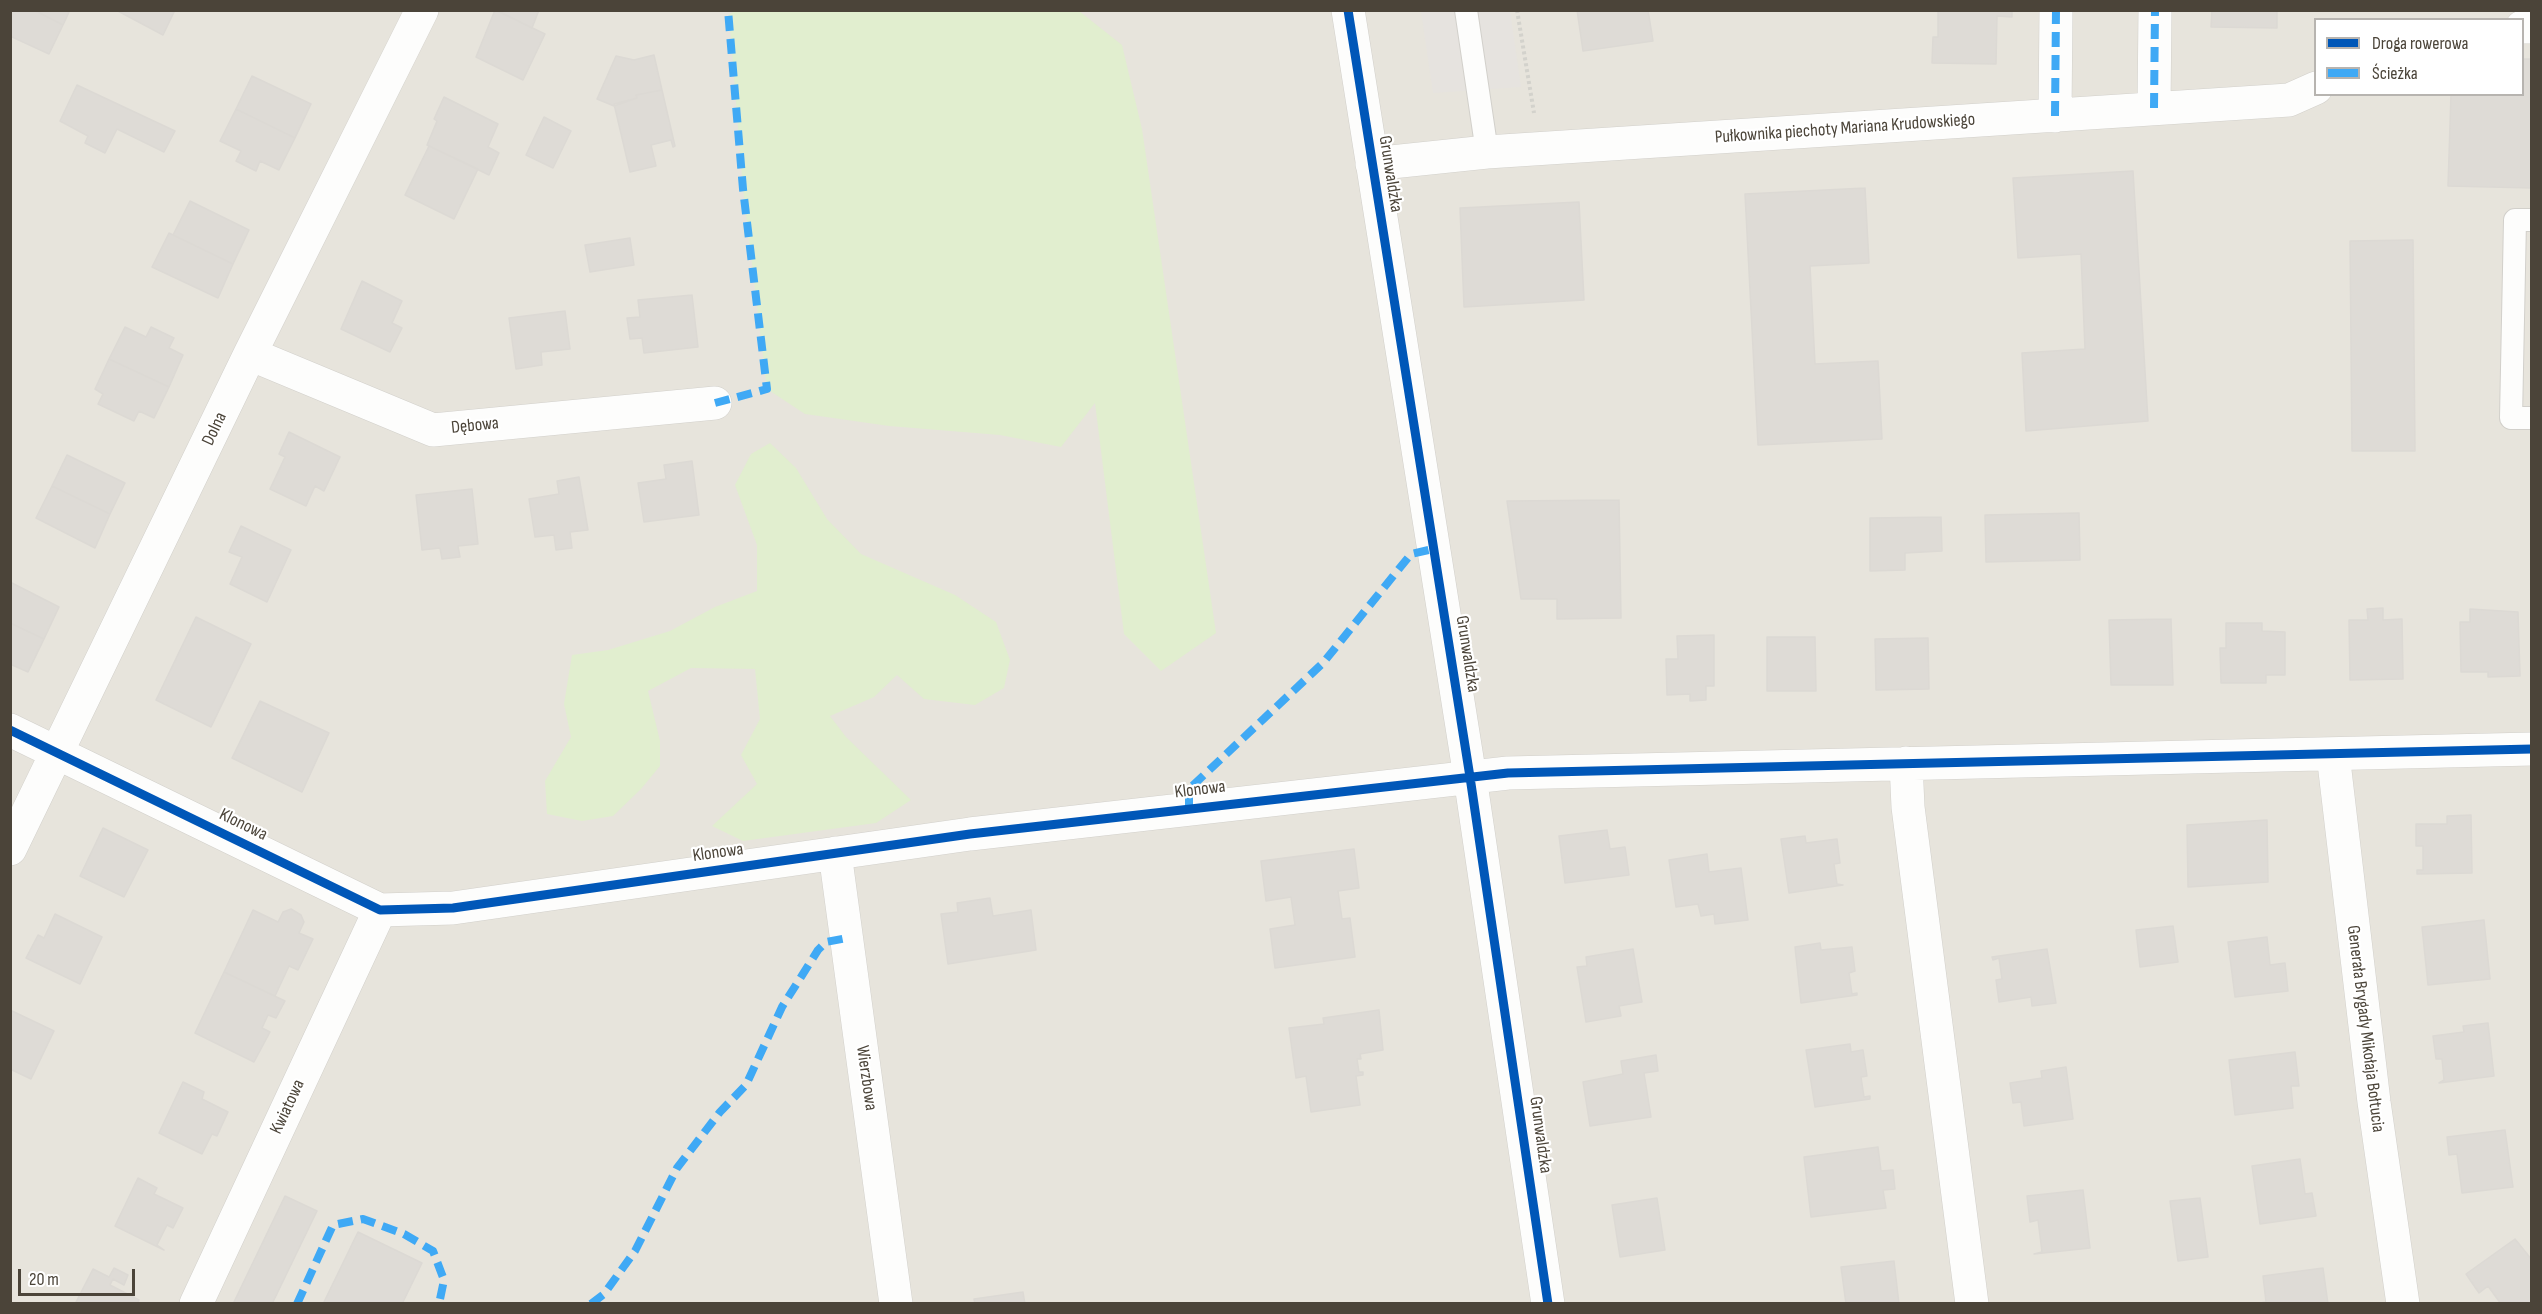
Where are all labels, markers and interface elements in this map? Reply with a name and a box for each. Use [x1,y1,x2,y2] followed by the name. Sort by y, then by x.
[2314,18,2524,96] legend
[2372,33,2469,54] text: Droga rowerowa
[2372,63,2418,84] text: Ścieżka
[1714,109,1976,149] street label: Pułkownika piechoty Mariana Krudowskiego
[1373,134,1407,214] street label: Grunwaldzka
[198,409,232,449] street label: Dolna
[450,413,500,439] street label: Dębowa
[1450,614,1484,694] street label: Grunwaldzka
[1173,776,1227,804] street label: Klonowa
[215,804,271,846] street label: Klonowa
[691,839,745,867] street label: Klonowa
[2342,924,2388,1134] street label: Generała Brygady Mikołaja Bołtucia
[851,1044,881,1112] street label: Wierzbowa
[266,1076,310,1138] street label: Kwiatowa
[1524,1095,1556,1175] street label: Grunwaldzka
[21,1257,138,1295] scale bar
[29,1269,59,1290] text: 20 m

